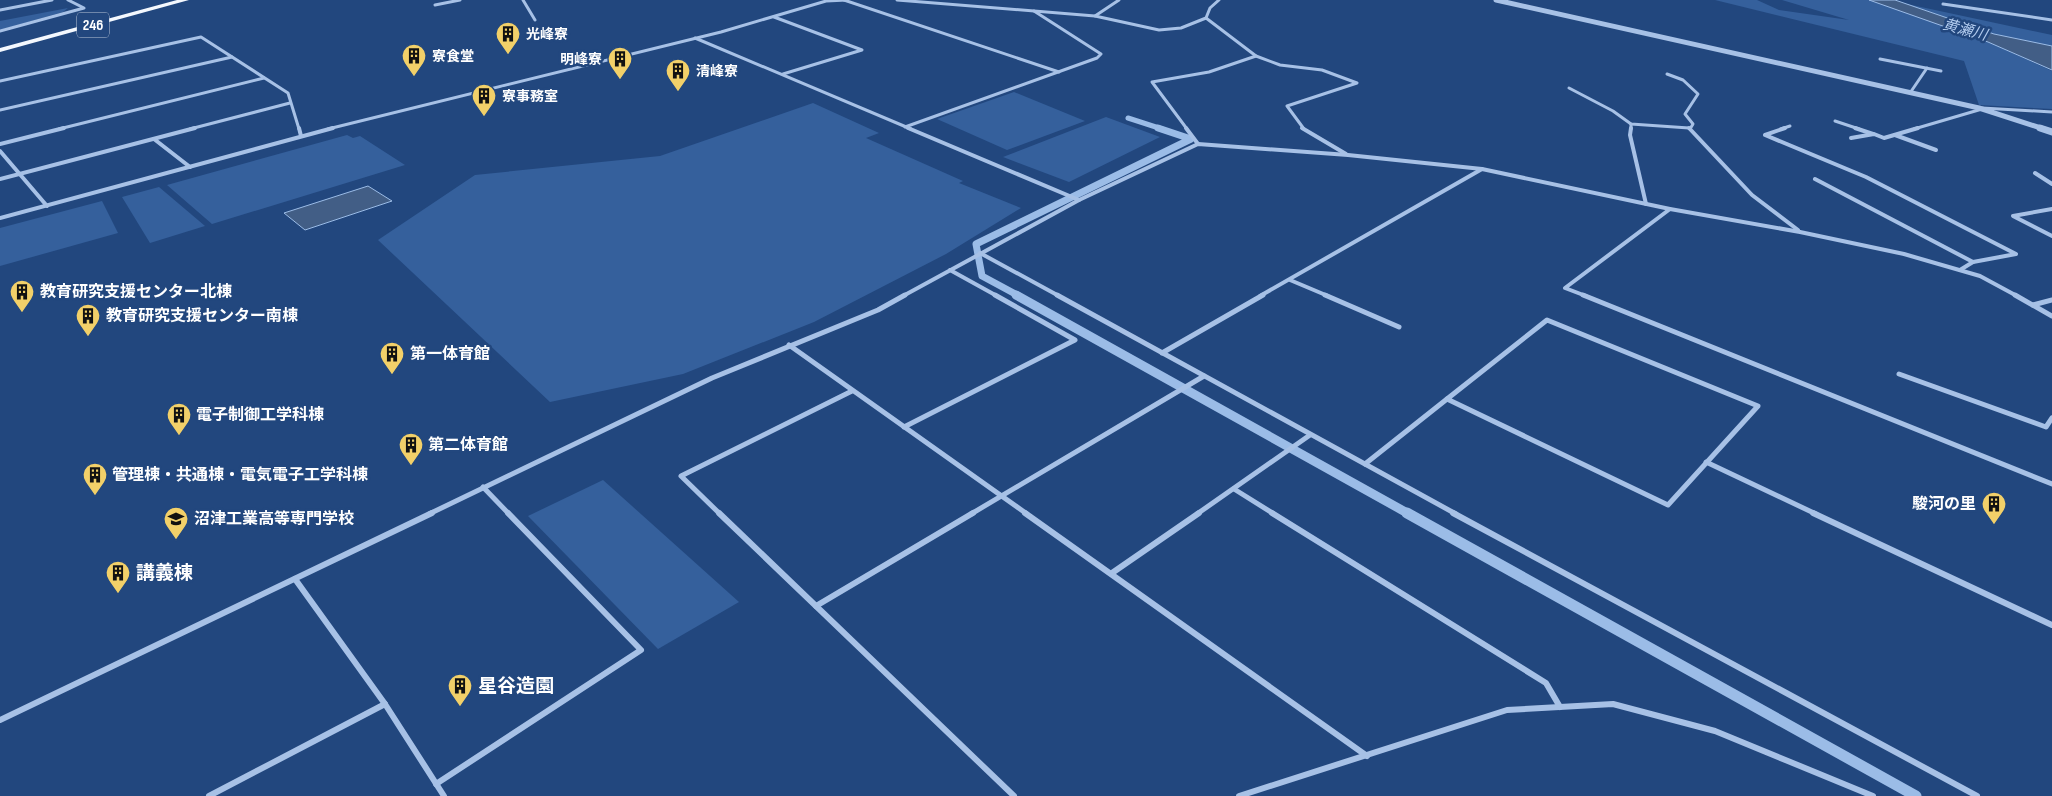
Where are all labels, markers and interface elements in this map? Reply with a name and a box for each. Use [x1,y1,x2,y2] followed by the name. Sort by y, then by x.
[77,12,109,38] road number: 246
[1941,15,1991,46] water label: 黄瀬川
[495,21,521,55] building icon: 光峰寮
[526,26,568,43] place label: 光峰寮
[401,43,427,77] building icon: 寮食堂
[607,46,633,80] building icon: 明峰寮
[432,48,474,65] place label: 寮食堂
[560,51,602,68] place label: 明峰寮
[665,58,691,92] building icon: 清峰寮
[696,63,738,80] place label: 清峰寮
[471,83,497,117] building icon: 寮事務室
[502,88,558,105] place label: 寮事務室
[9,279,35,313] building icon: 教育研究支援センター北棟
[40,282,232,302] place label: 教育研究支援センター北棟
[75,303,101,337] building icon: 教育研究支援センター南棟
[106,306,298,326] place label: 教育研究支援センター南棟
[379,341,405,375] building icon: 第一体育館
[410,345,490,364] place label: 第一体育館
[166,402,192,436] building icon: 電子制御工学科棟
[196,405,324,425] place label: 電子制御工学科棟
[398,432,424,466] building icon: 第二体育館
[428,436,508,455] place label: 第二体育館
[82,462,108,496] building icon: 管理棟・共通棟・電気電子工学科棟
[112,465,368,485] place label: 管理棟・共通棟・電気電子工学科棟
[1981,491,2007,525] building icon: 駿河の里
[1912,495,1976,514] place label: 駿河の里
[163,506,189,540] school or university icon: 沼津工業高等専門学校
[194,510,354,529] place label: 沼津工業高等専門学校
[105,560,131,594] building icon: 講義棟
[136,562,193,585] place label: 講義棟
[447,673,473,707] building icon: 星谷造園
[478,675,554,698] place label: 星谷造園

